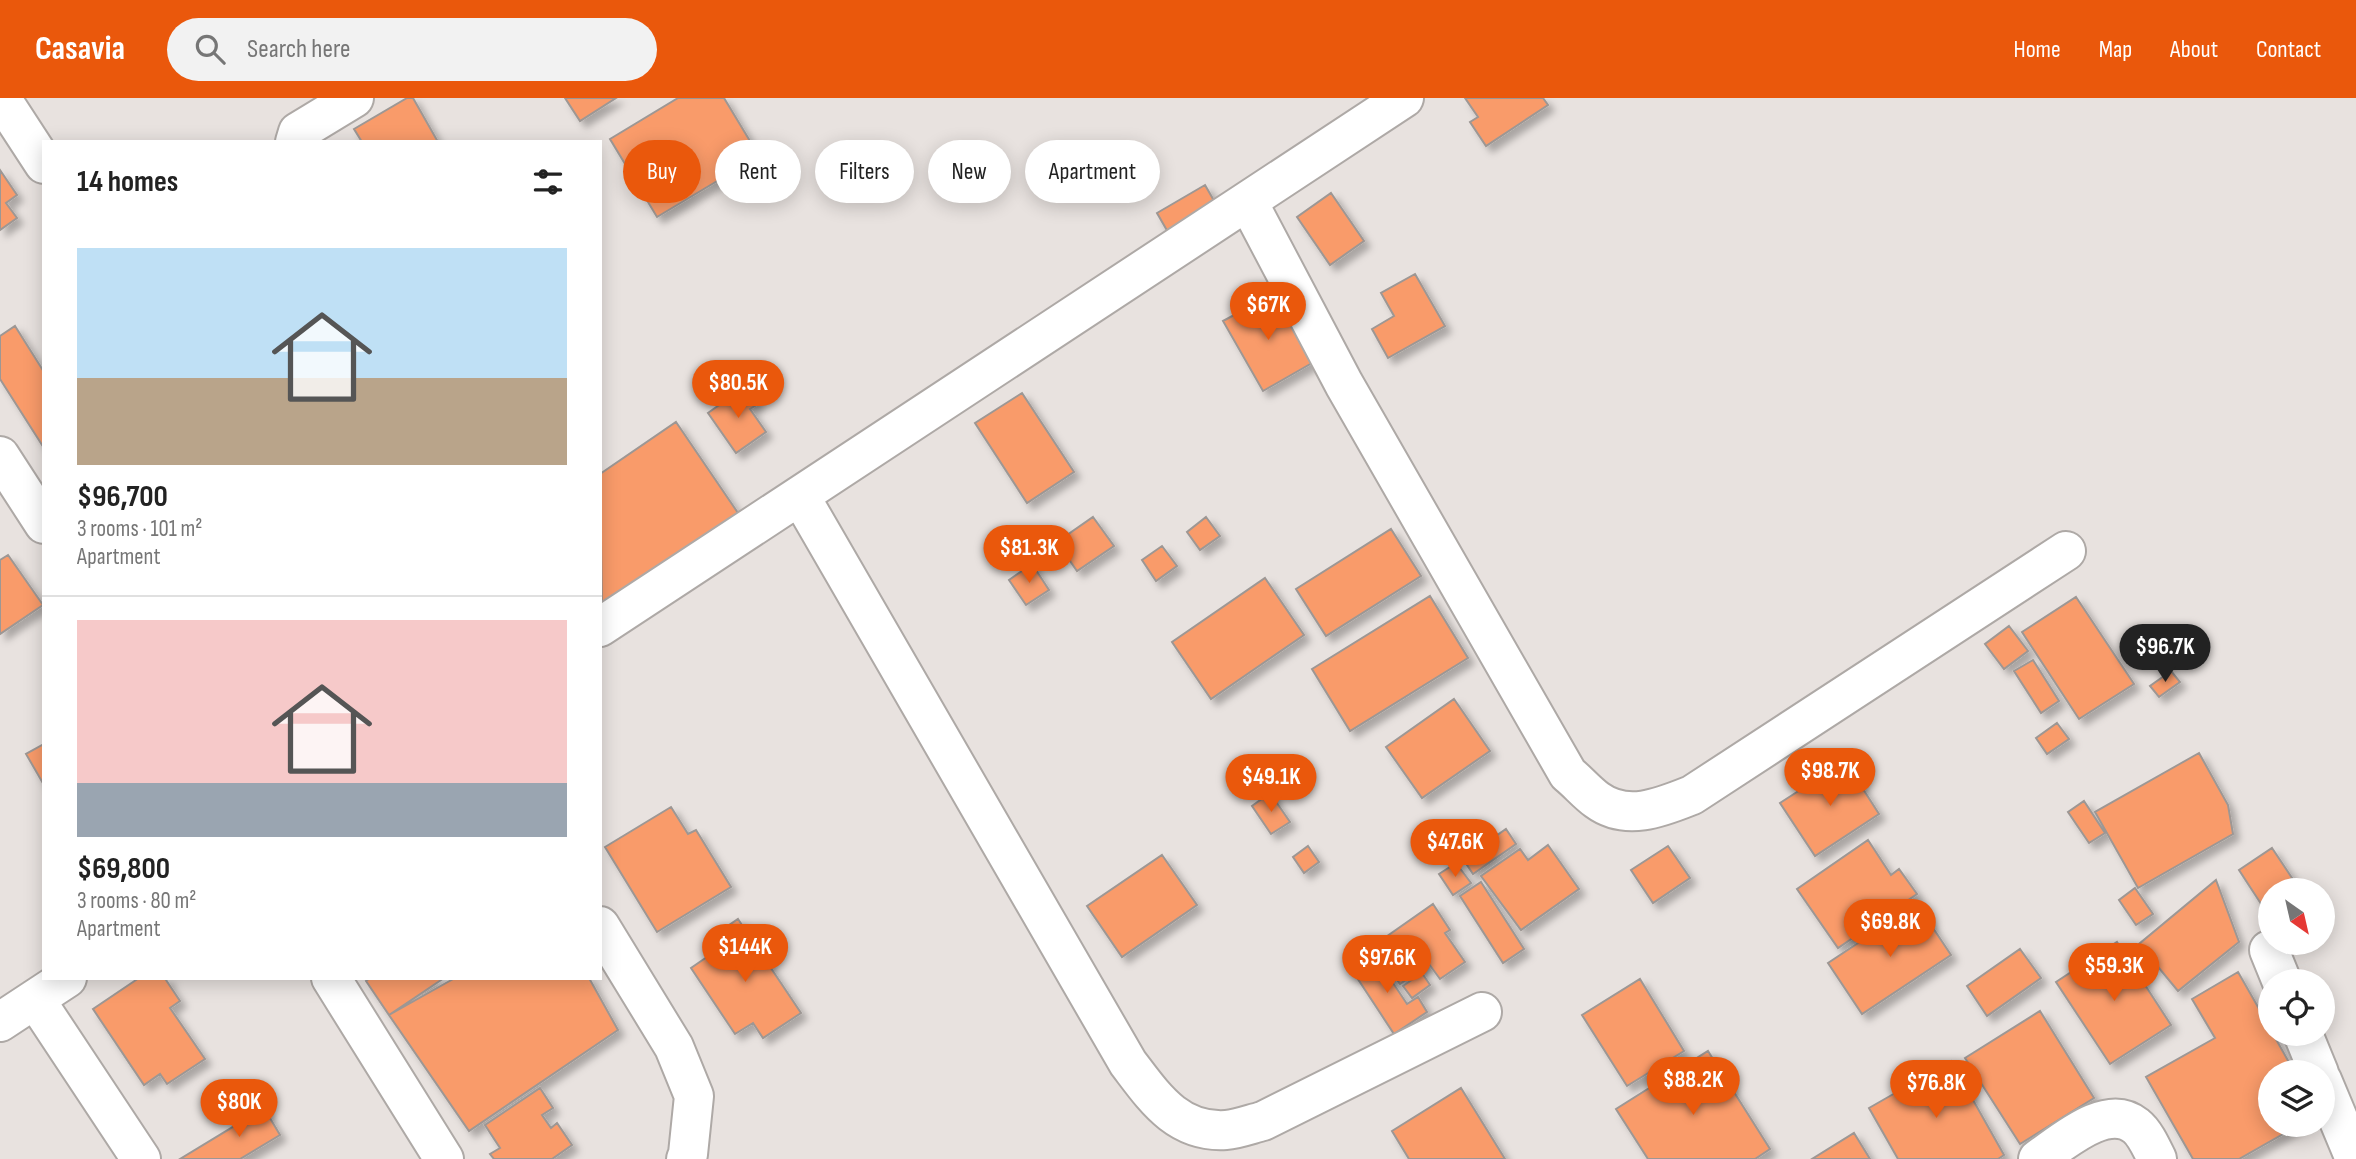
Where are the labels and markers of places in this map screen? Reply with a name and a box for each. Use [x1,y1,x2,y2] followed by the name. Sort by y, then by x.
[1227,282,1309,342] pin: $67K
[681,360,795,420] pin: $80.5K
[972,526,1086,585] pin: $81.3K
[2108,624,2222,684] pin: $96.7K
[1773,748,1887,808] pin: $98.7K
[1214,754,1328,814] pin: $49.1K
[1398,820,1512,879] pin: $47.6K
[1833,900,1947,959] pin: $69.8K
[696,924,794,984] pin: $144K
[1330,936,1444,995] pin: $97.6K
[2057,944,2171,1003] pin: $59.3K
[1636,1058,1750,1117] pin: $88.2K
[1879,1060,1993,1120] pin: $76.8K
[198,1080,280,1139] pin: $80K

